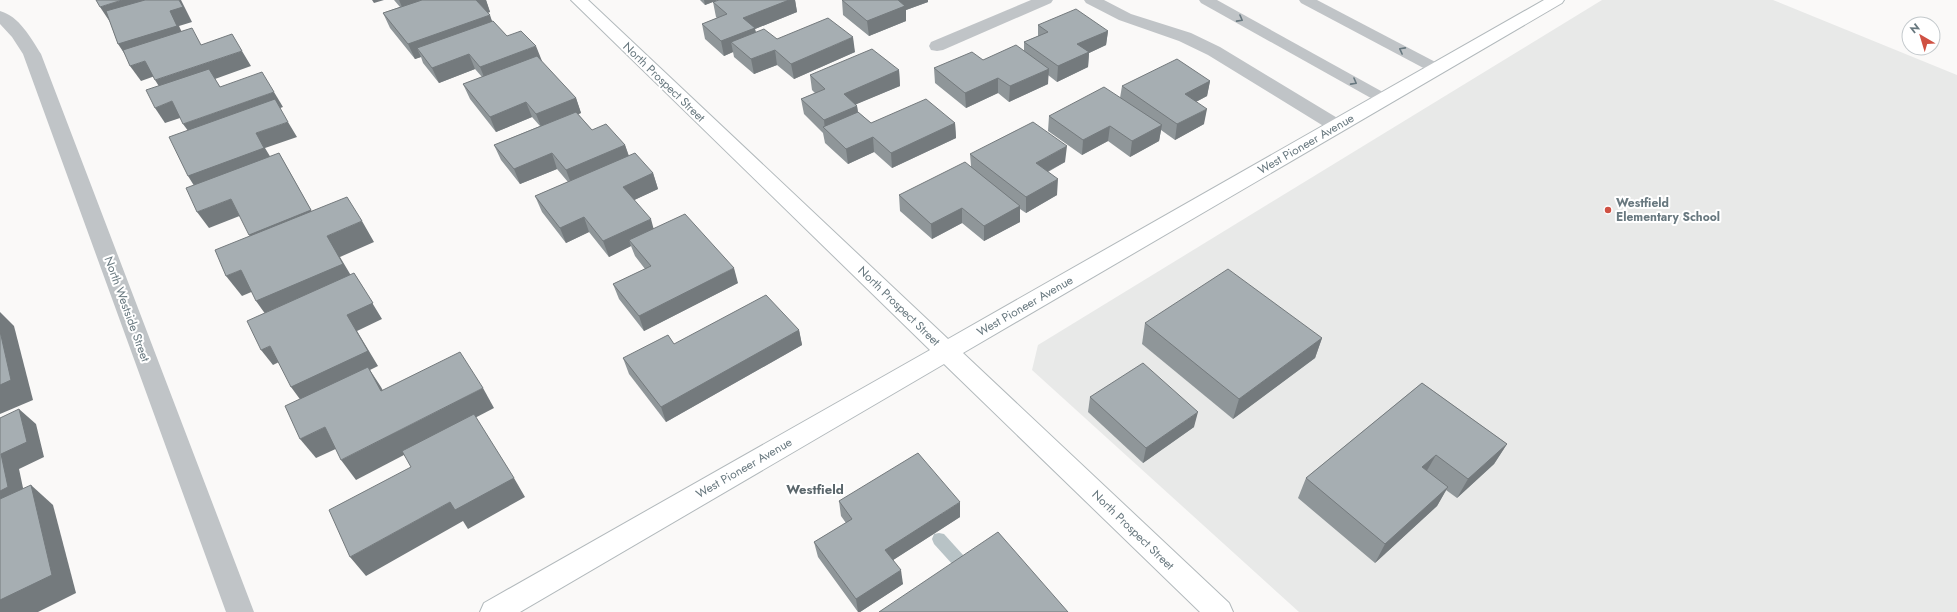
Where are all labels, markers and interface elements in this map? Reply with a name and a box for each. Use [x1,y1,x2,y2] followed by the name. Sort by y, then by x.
[1236,14,1243,22] one-way arrow
[1901,16,1941,56] north arrow
[1906,19,1923,37] text: N
[619,38,709,126] street label: North Prospect Street
[1399,48,1406,55] one-way arrow
[1349,78,1357,85] one-way arrow
[1255,109,1357,179] street label: West Pioneer Avenue
[1616,194,1720,226] place label: Westfield Elementary School
[1603,205,1613,215] marker: Westfield Elementary School
[100,254,154,364] street label: North Westside Street
[854,262,944,350] street label: North Prospect Street
[974,271,1076,341] street label: West Pioneer Avenue
[693,433,795,503] street label: West Pioneer Avenue
[786,480,844,499] district label: Westfield
[1088,486,1178,574] street label: North Prospect Street

